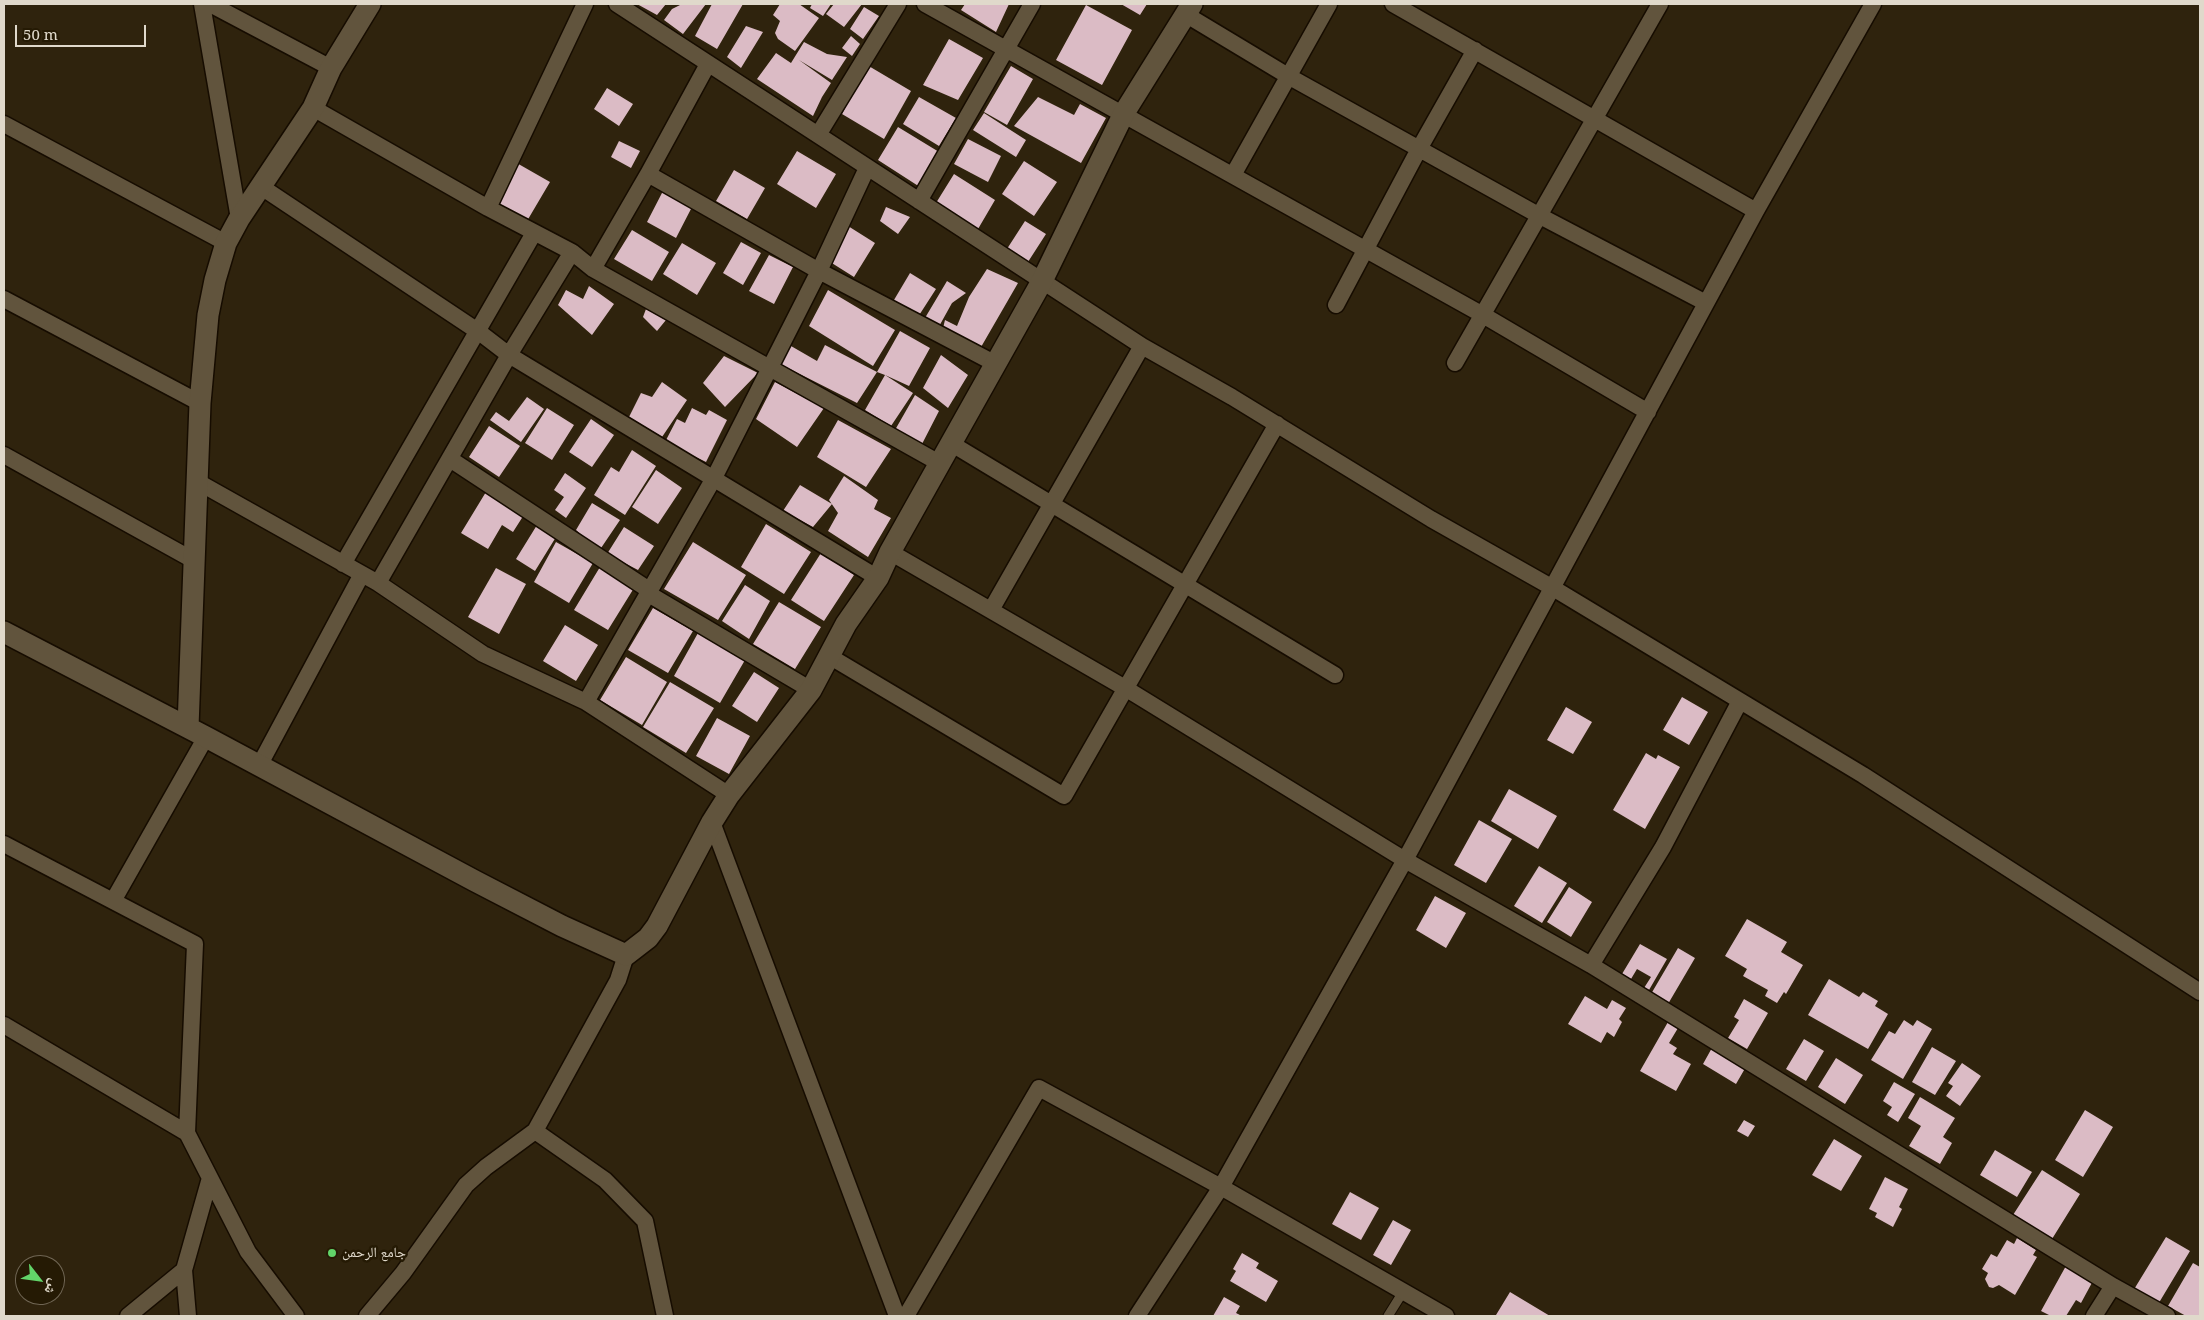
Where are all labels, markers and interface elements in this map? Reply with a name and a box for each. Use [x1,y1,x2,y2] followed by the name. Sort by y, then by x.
[18,15,149,47] scale bar
[23,24,58,44] text: 50 m
[342,1245,406,1261] place label: جامع الرحمن
[326,1247,338,1259] marker: جامع الرحمن
[15,1255,65,1305] north arrow
[41,1276,65,1298] text: ش

